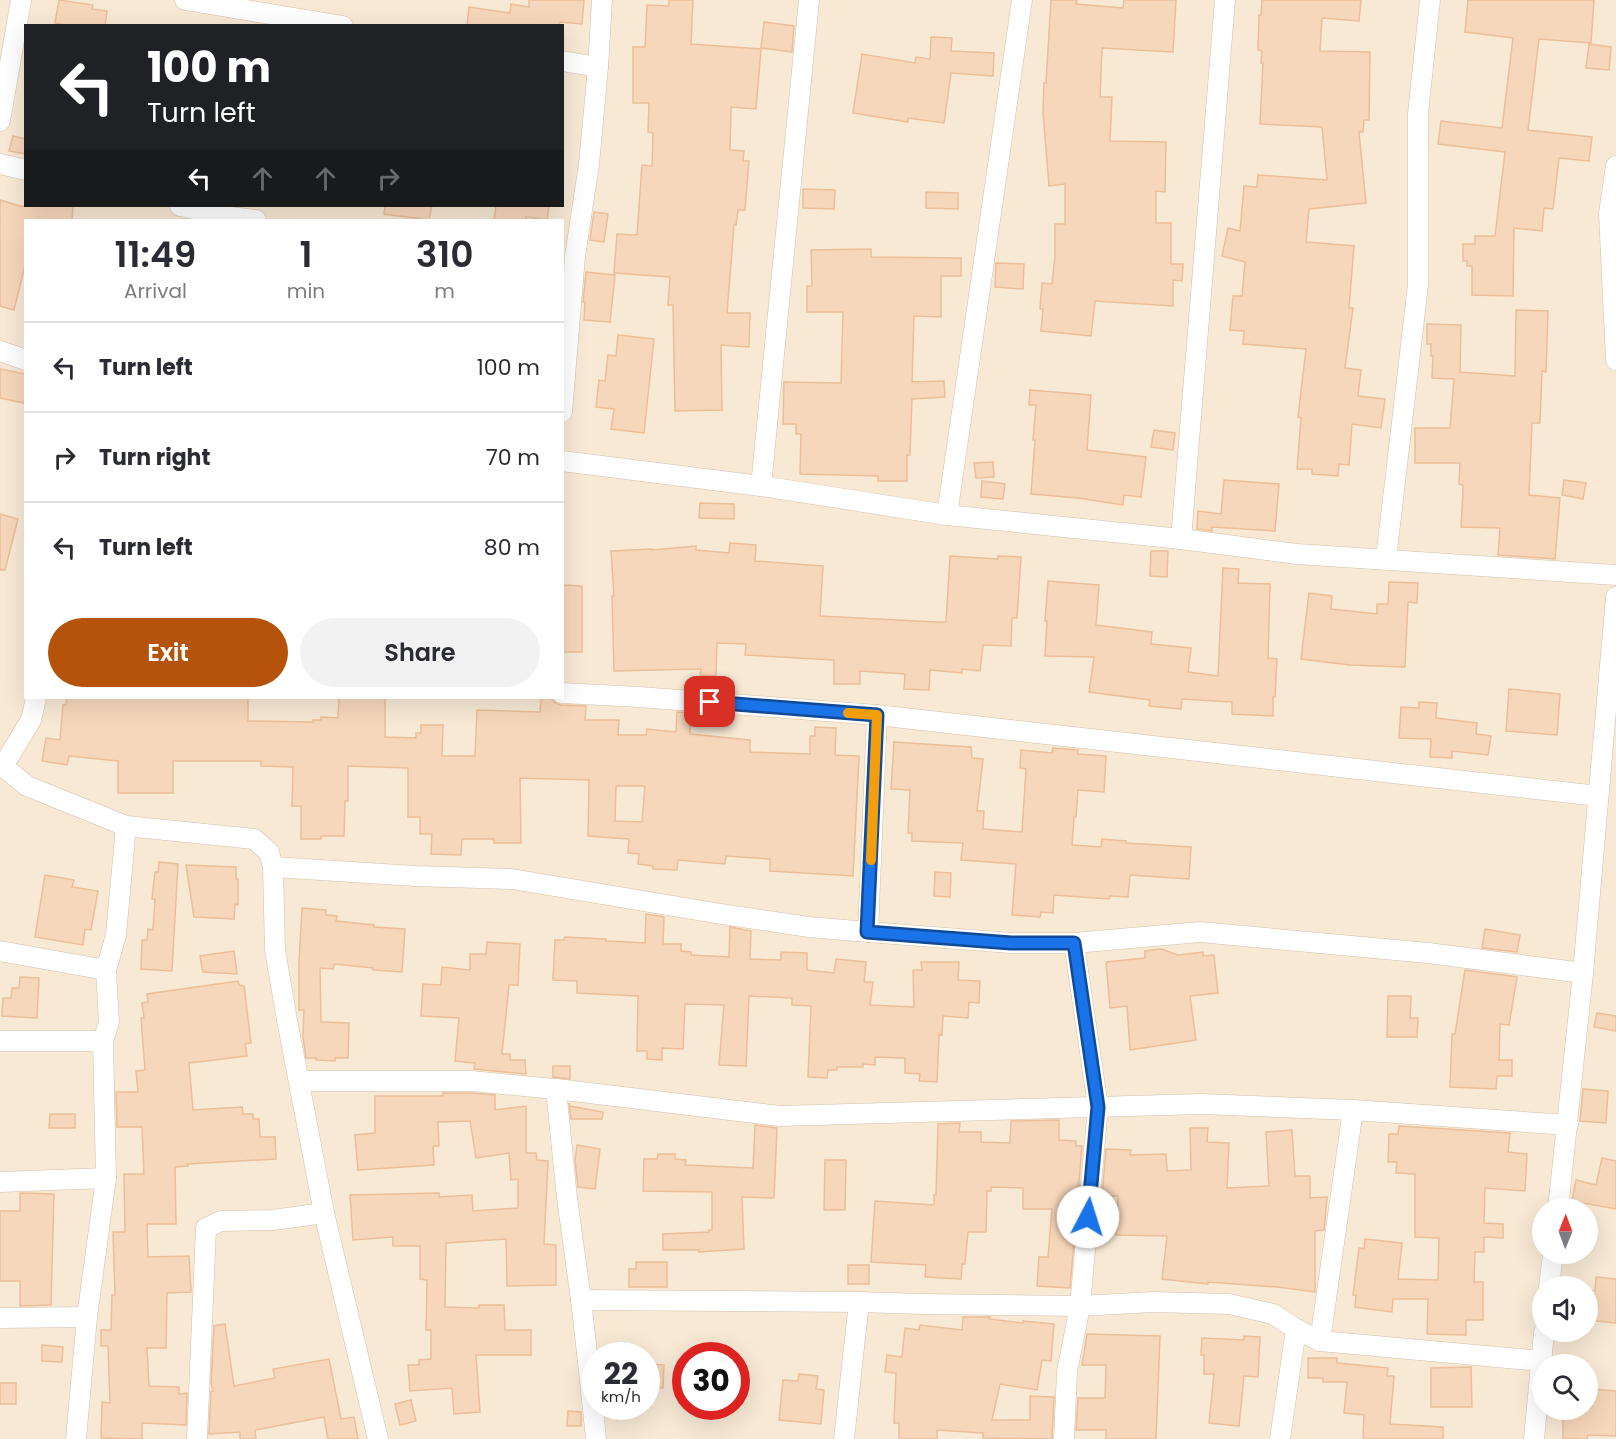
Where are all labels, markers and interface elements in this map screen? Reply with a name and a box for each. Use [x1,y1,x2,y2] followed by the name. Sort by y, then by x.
[147,38,271,97] text: 100 m
[48,48,126,126] icon: left
[147,94,256,131] text: Turn left
[183,162,216,195] icon: left
[246,162,279,195] icon: ahead
[309,162,342,195] icon: ahead
[372,162,405,195] icon: right
[114,229,196,280] text: 11:49
[299,229,313,280] text: 1
[416,229,474,280] text: 310
[124,277,187,305] text: Arrival
[287,277,325,305] text: min
[434,277,455,305] text: m
[48,351,81,384] icon: left
[99,352,193,383] text: Turn left
[477,352,540,383] text: 100 m
[48,441,81,474] icon: right
[99,442,210,473] text: Turn right
[486,442,540,473] text: 70 m
[48,531,81,564] icon: left
[99,532,193,563] text: Turn left
[484,532,540,563] text: 80 m
[48,618,288,687] button: Exit
[300,618,540,687] button: Share
[684,676,735,727] pin
[693,685,726,718] icon: arrive
[1056,1185,1120,1249] position arrow
[1532,1198,1598,1264] north arrow
[1532,1198,1598,1420] map controls
[1532,1276,1598,1342] button: sound
[672,1342,750,1420] speed limit sign: 30
[604,1352,638,1395] text: 22
[1532,1354,1598,1420] button: search
[601,1386,641,1407] text: km/h

